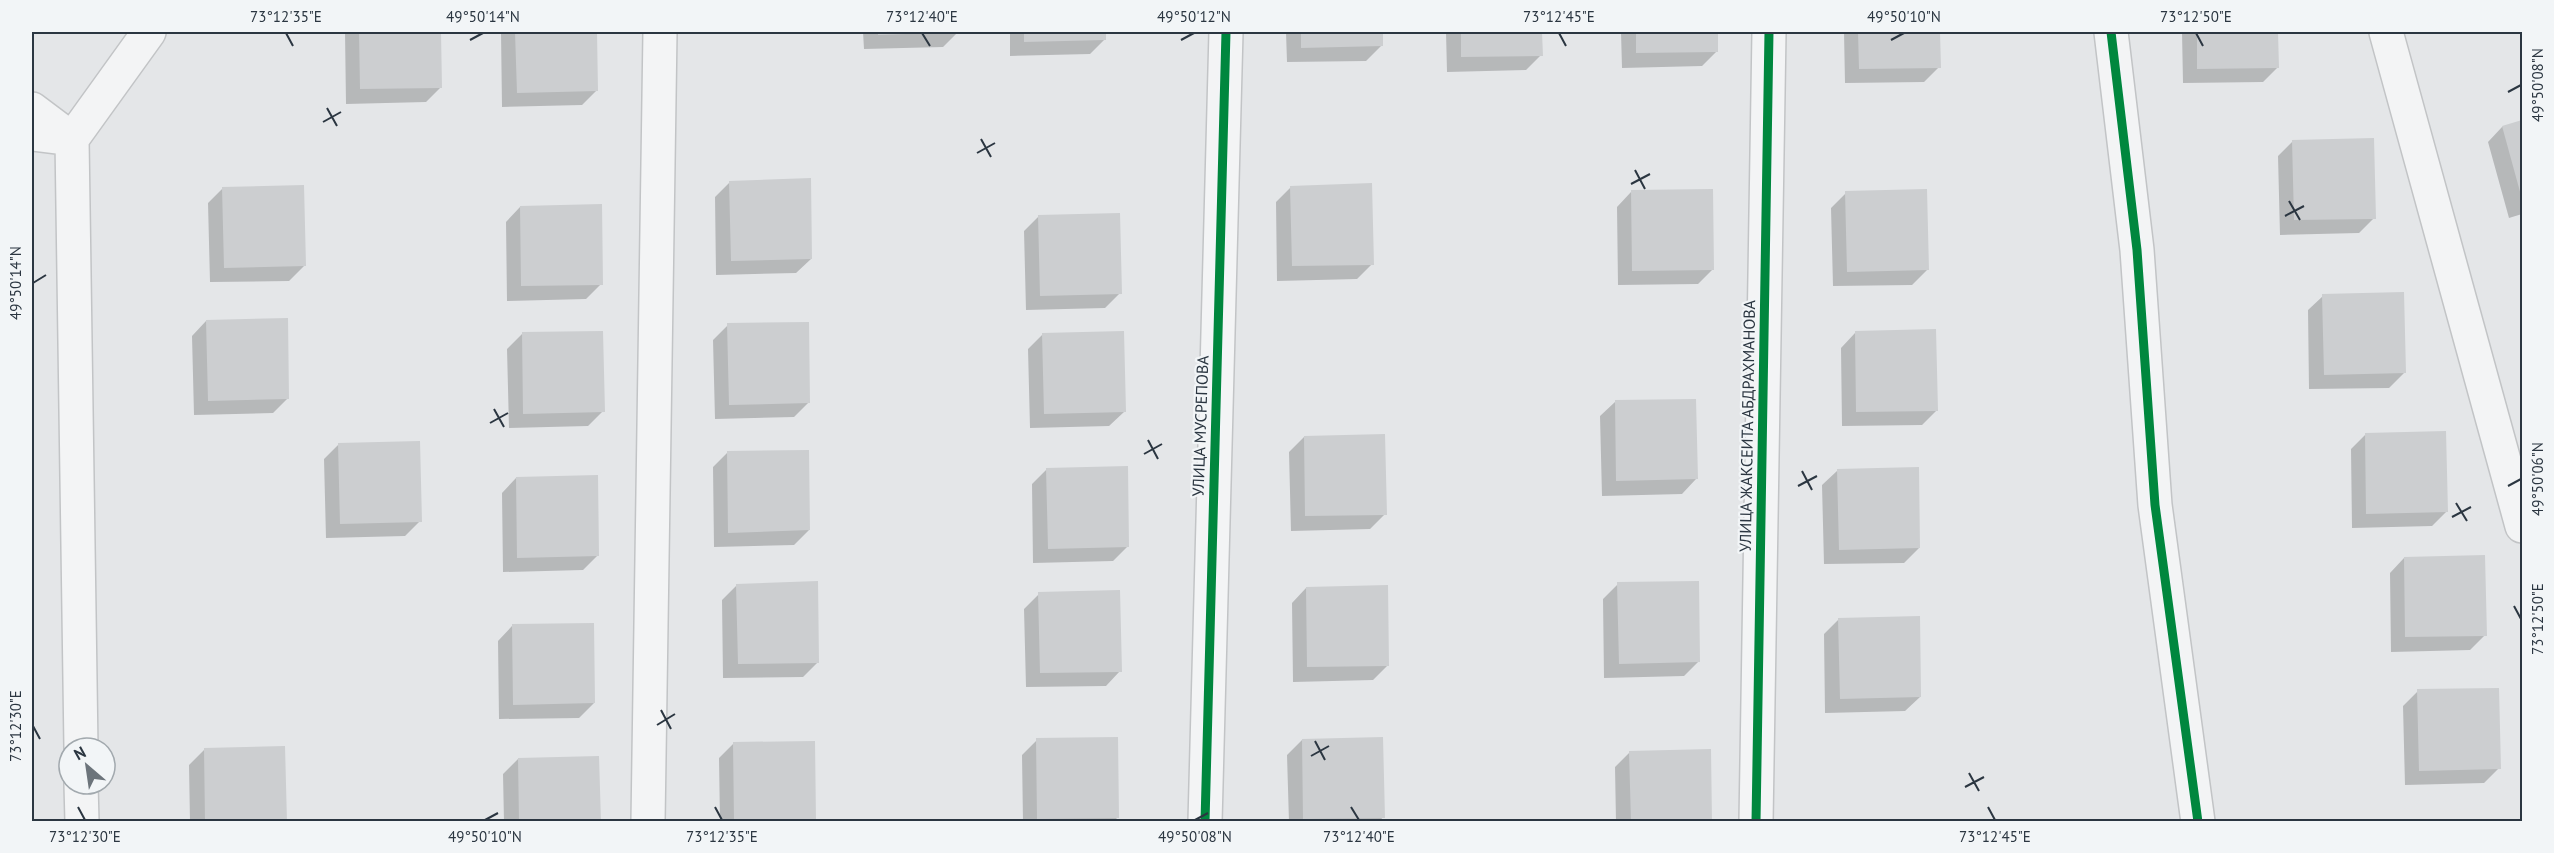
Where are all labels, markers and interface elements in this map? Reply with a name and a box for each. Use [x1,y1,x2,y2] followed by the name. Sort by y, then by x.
[250,7,322,26] text: 73°12'35"E
[446,7,520,26] text: 49°50'14"N
[886,7,958,26] text: 73°12'40"E
[1157,7,1231,26] text: 49°50'12"N
[1523,7,1595,26] text: 73°12'45"E
[1867,7,1941,26] text: 49°50'10"N
[2160,7,2232,26] text: 73°12'50"E
[2528,48,2547,122] text: 49°50'08"N
[6,246,25,320] text: 49°50'14"N
[1735,299,1759,552] street label: УЛИЦА ЖАКСЕИТА АБДРАХМАНОВА
[1188,354,1212,497] street label: УЛИЦА МУСРЕПОВА
[2528,442,2547,516] text: 49°50'06"N
[2528,583,2547,655] text: 73°12'50"E
[6,690,25,762] text: 73°12'30"E
[57,736,117,796] north arrow
[70,742,89,764] text: N
[49,827,121,846] text: 73°12'30"E
[448,827,522,846] text: 49°50'10"N
[686,827,758,846] text: 73°12'35"E
[1158,827,1232,846] text: 49°50'08"N
[1323,827,1395,846] text: 73°12'40"E
[1959,827,2031,846] text: 73°12'45"E

